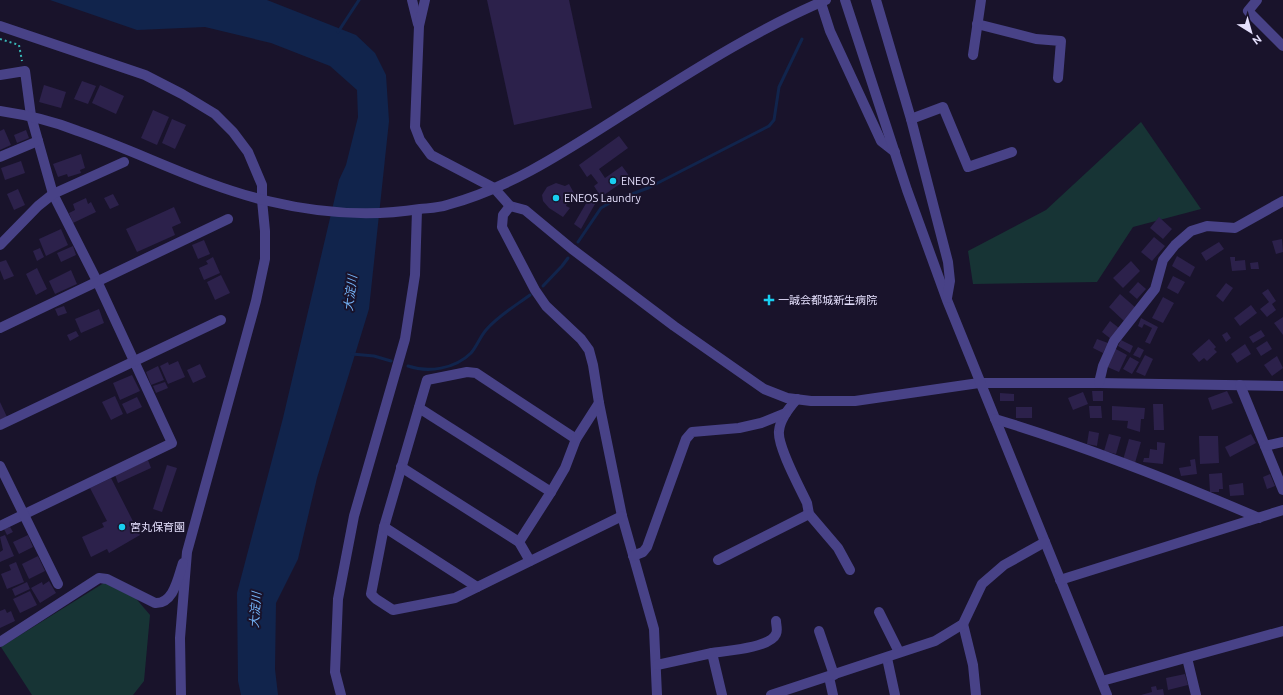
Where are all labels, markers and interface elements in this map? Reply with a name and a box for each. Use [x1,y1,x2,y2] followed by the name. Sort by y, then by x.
[1231,12,1271,52] north arrow
[1250,33,1264,47] text: N
[621,175,656,187] place label: ENEOS
[608,176,618,186] marker: ENEOS
[564,192,641,204] place label: ENEOS Laundry
[551,193,561,203] marker: ENEOS Laundry
[341,272,359,312] water label: 大淀川
[763,294,775,306] marker: 一誠会都城新生病院
[778,294,877,306] place label: 一誠会都城新生病院
[130,521,185,533] place label: 宮丸保育園
[117,522,127,532] marker: 宮丸保育園
[247,590,263,628] water label: 大淀川

